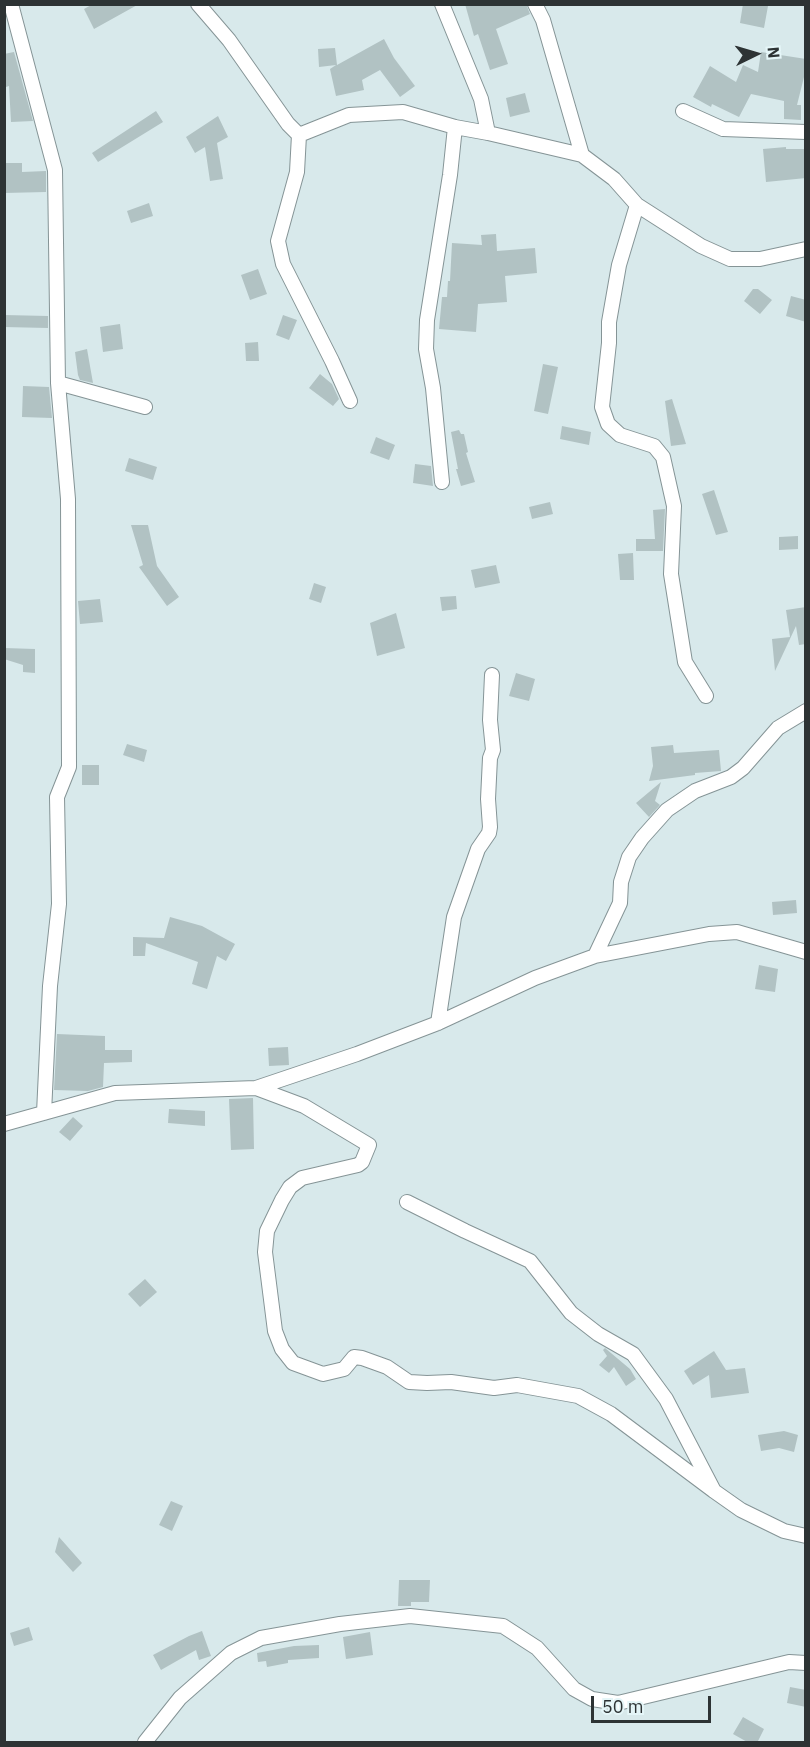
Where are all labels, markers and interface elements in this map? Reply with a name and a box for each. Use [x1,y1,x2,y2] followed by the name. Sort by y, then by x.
[726,24,786,84] north arrow
[763,46,784,59] text: N
[594,1684,714,1722] scale bar
[602,1695,644,1718] text: 50 m

